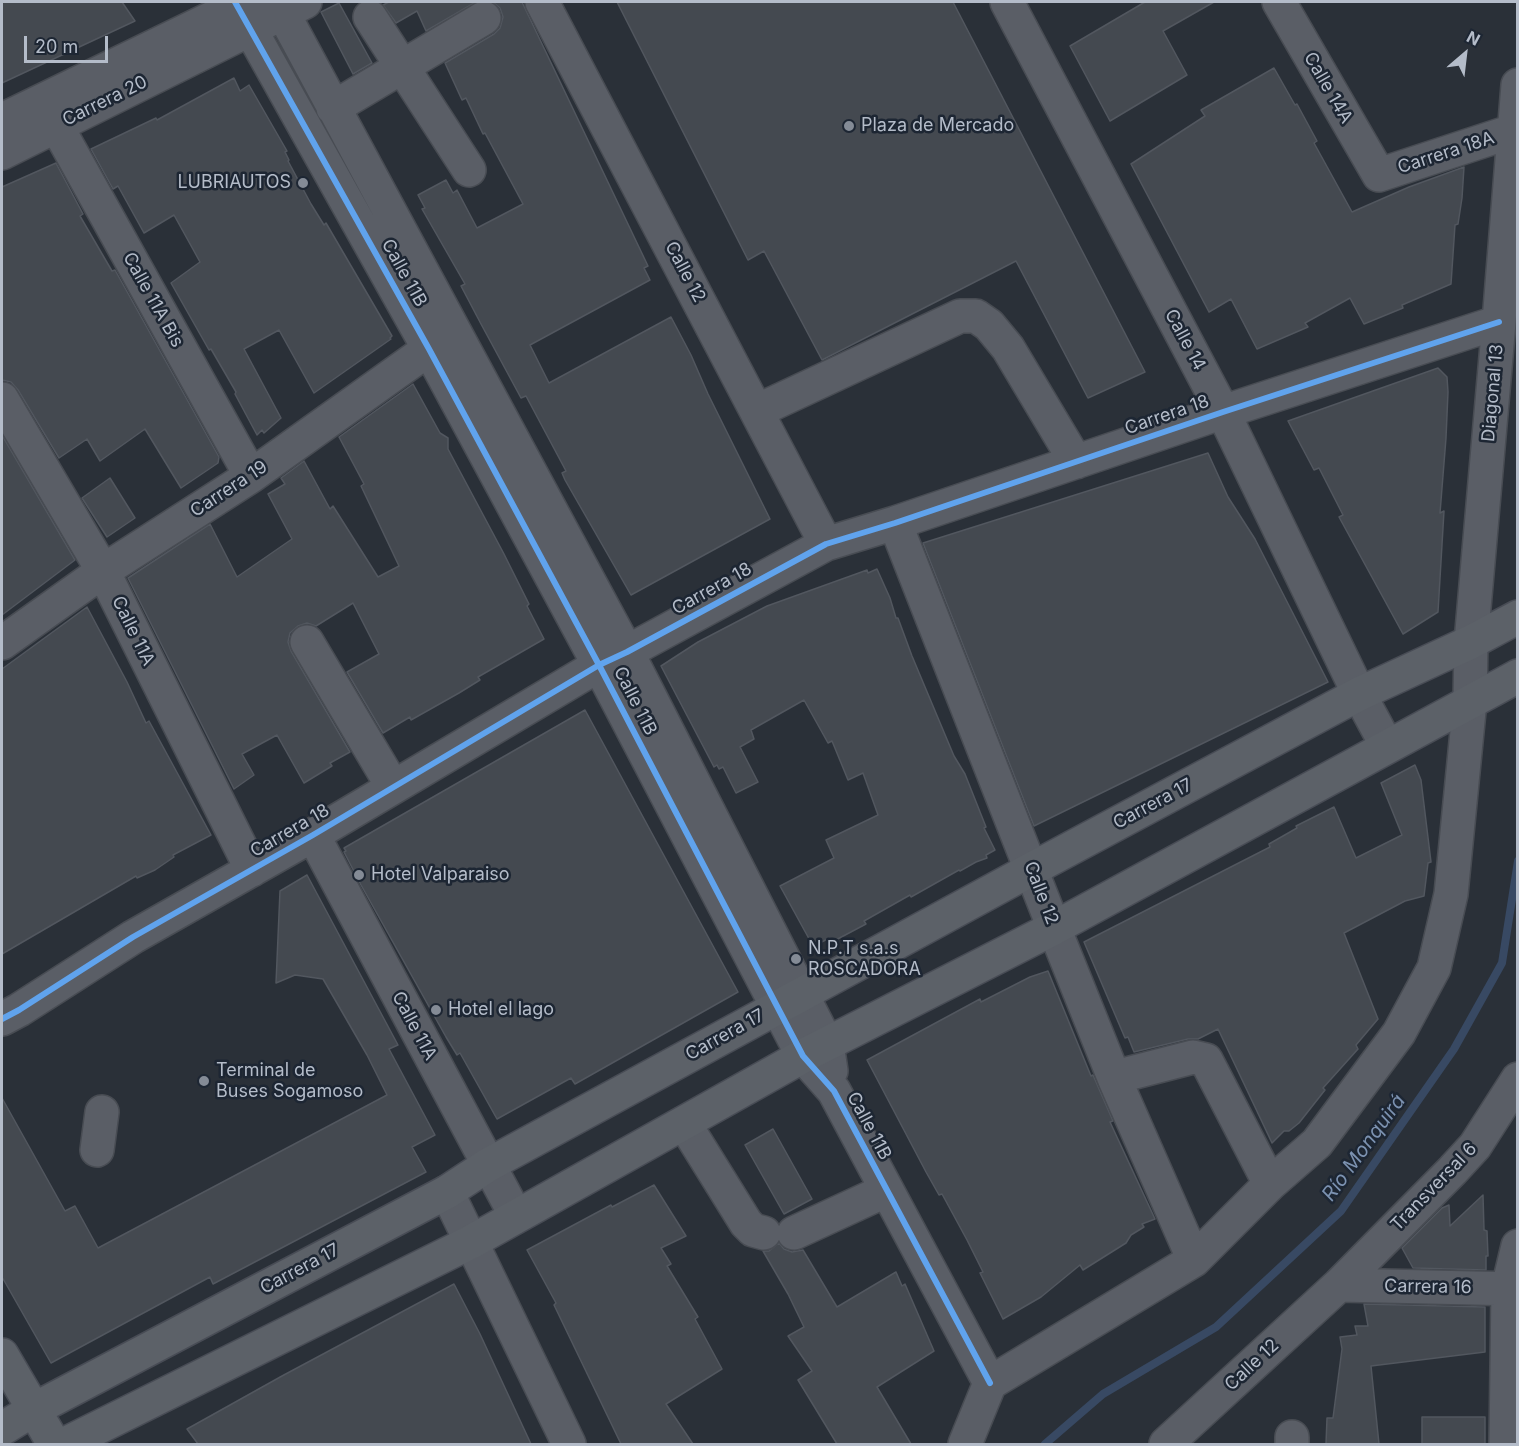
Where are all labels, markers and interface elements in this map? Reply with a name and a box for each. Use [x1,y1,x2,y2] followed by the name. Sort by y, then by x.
[27,24,111,62] scale bar
[1435,24,1495,84] north arrow
[1463,26,1484,50] text: N
[35,36,78,57] text: 20 m
[1299,48,1357,128] street label: Calle 14A
[59,71,151,131] street label: Carrera 20
[861,115,1014,137] place label: Plaza de Mercado
[842,119,856,133] marker: Plaza de Mercado
[1395,127,1497,179] street label: Carrera 18A
[177,172,291,194] place label: LUBRIAUTOS
[296,176,310,190] marker: LUBRIAUTOS
[377,235,431,311] street label: Calle 11B
[660,238,710,306] street label: Calle 12
[118,249,188,351] street label: Calle 11A Bis
[1160,306,1210,374] street label: Calle 14
[1478,343,1508,443] street label: Diagonal 13
[1122,391,1212,439] street label: Carrera 18
[186,456,272,522] street label: Carrera 19
[668,558,756,620] street label: Carrera 18
[107,593,159,669] street label: Calle 11A
[609,663,661,739] street label: Calle 11B
[1110,774,1196,834] street label: Carrera 17
[247,800,333,862] street label: Carrera 18
[1019,858,1063,928] street label: Calle 12
[371,864,510,886] place label: Hotel Valparaiso
[352,868,366,882] marker: Hotel Valparaiso
[808,938,921,980] place label: N.P.T s.a.s ROSCADORA
[789,952,803,966] marker: N.P.T s.a.s ROSCADORA
[387,988,441,1064] street label: Calle 11A
[448,999,554,1021] place label: Hotel el lago
[429,1003,443,1017] marker: Hotel el lago
[682,1005,768,1065] street label: Carrera 17
[216,1060,363,1102] place label: Terminal de Buses Sogamoso
[197,1074,211,1088] marker: Terminal de Buses Sogamoso
[842,1088,896,1164] street label: Calle 11B
[1317,1090,1411,1206] water label: Río Monquirá
[1386,1138,1482,1236] street label: Transversal 6
[257,1239,343,1299] street label: Carrera 17
[1384,1275,1472,1299] street label: Carrera 16
[1221,1335,1283,1395] street label: Calle 12

